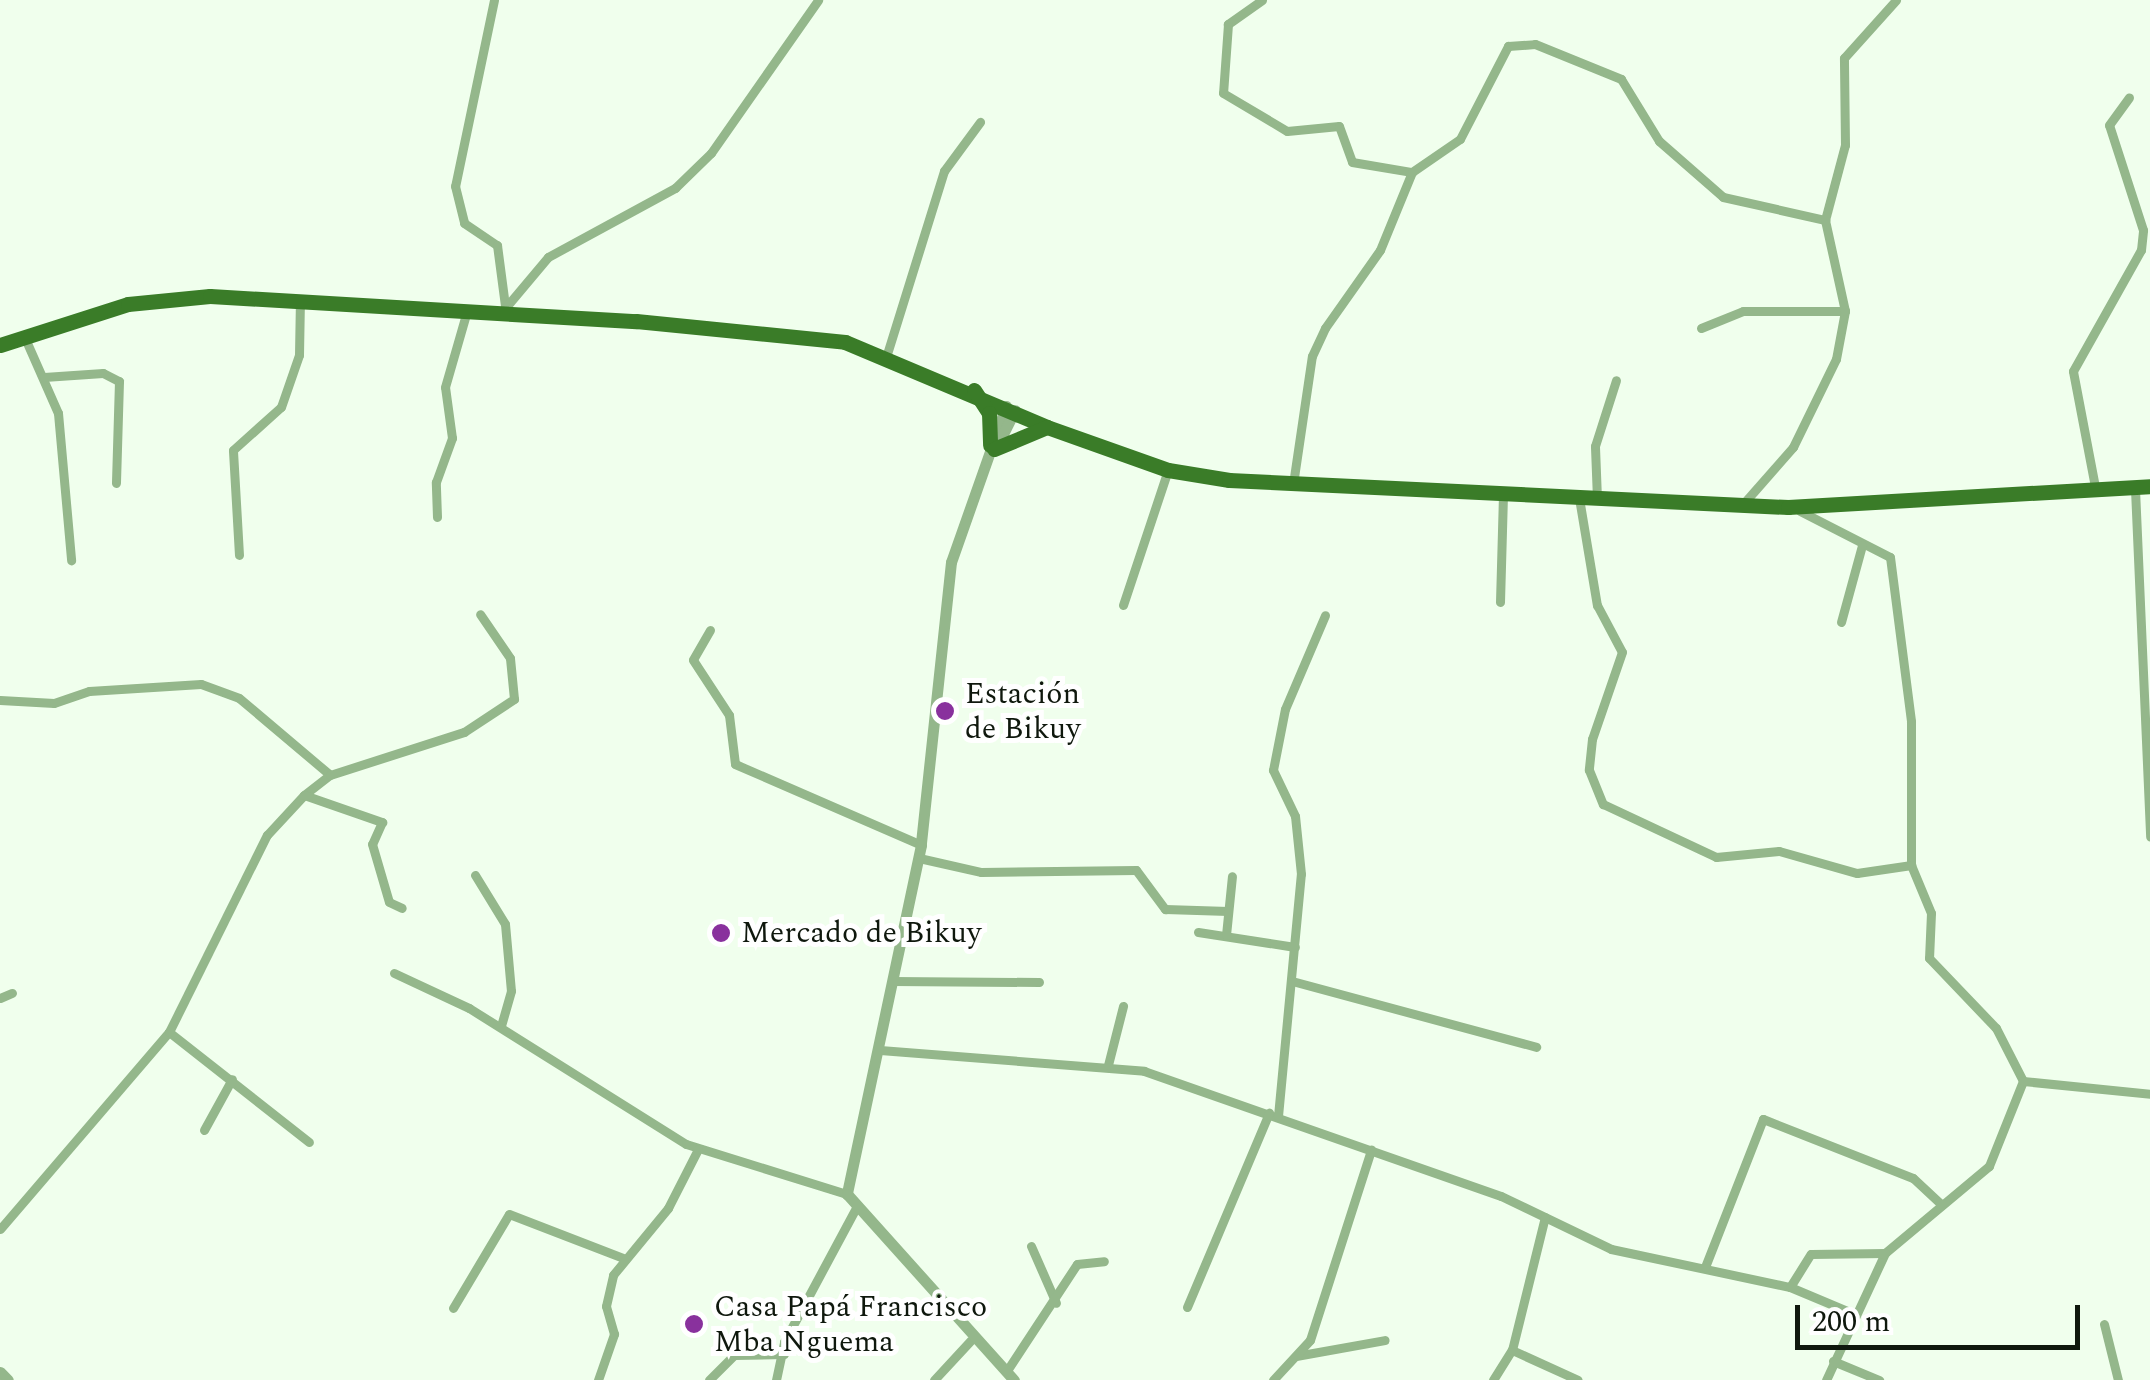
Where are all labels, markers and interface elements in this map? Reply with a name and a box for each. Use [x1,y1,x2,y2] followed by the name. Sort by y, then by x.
[965,676,1081,746] place label: Estación de Bikuy
[934,700,956,722] marker: Estación de Bikuy
[741,915,981,951] place label: Mercado de Bikuy
[710,922,732,944] marker: Mercado de Bikuy
[1800,1285,2085,1347] scale bar
[714,1289,987,1360] place label: Casa Papá Francisco Mba Nguema
[1812,1299,1890,1345] text: 200 m
[683,1313,705,1335] marker: Casa Papá Francisco Mba Nguema

